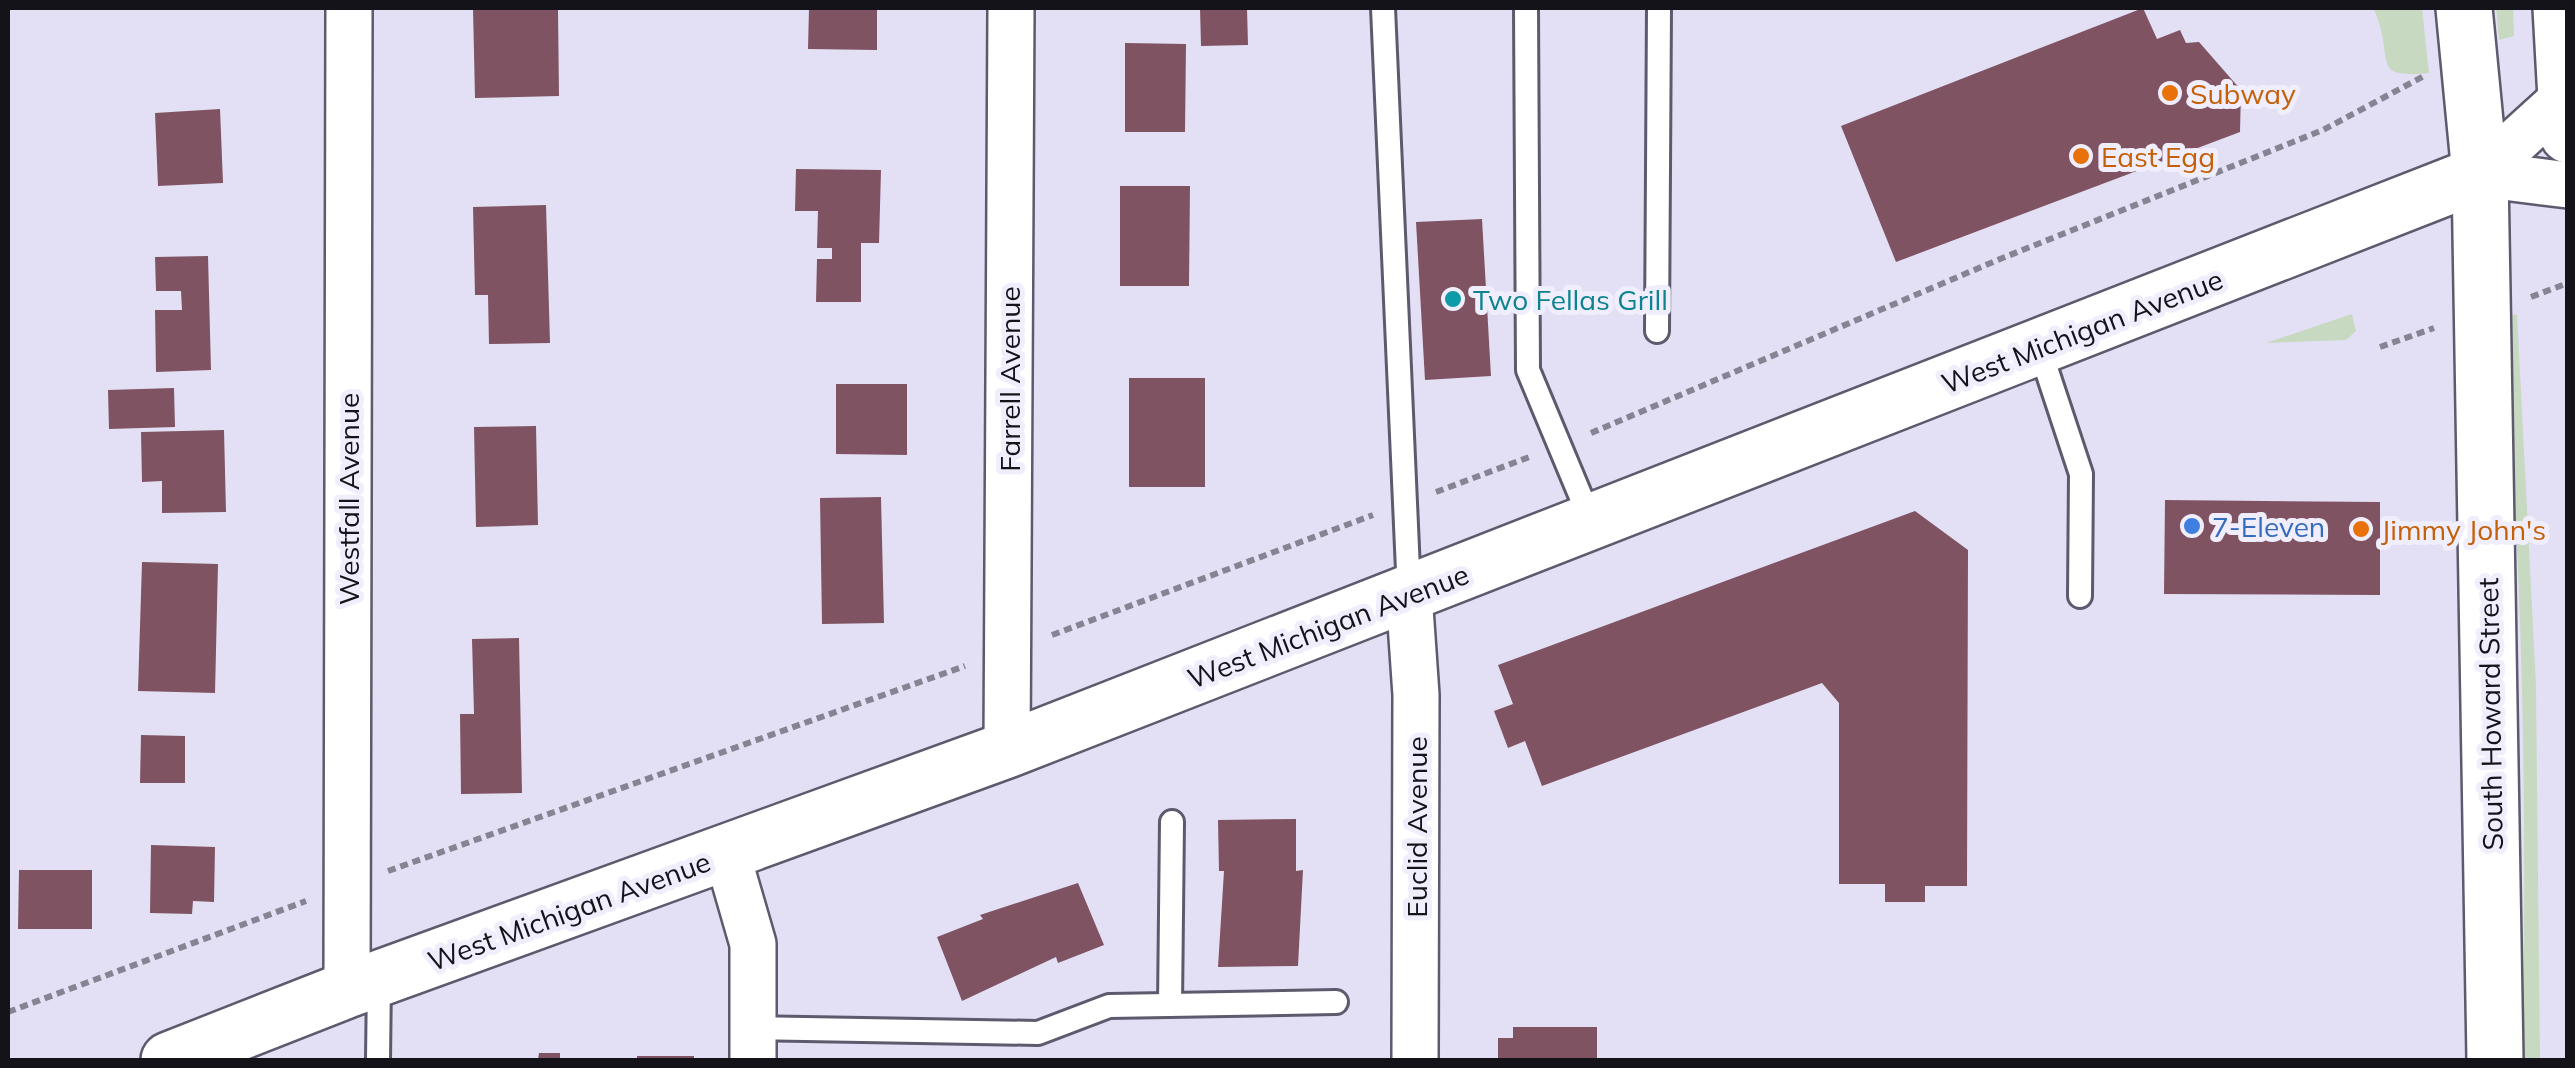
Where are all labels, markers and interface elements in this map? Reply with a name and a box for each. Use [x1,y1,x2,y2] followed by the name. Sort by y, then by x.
[2190,76,2296,111] place label: Subway
[2159,82,2181,104] marker: Subway
[2101,139,2215,174] place label: East Egg
[2070,145,2092,167] marker: East Egg
[1937,261,2227,401] street label: West Michigan Avenue
[1473,282,1668,317] place label: Two Fellas Grill
[992,286,1027,472] street label: Farrell Avenue
[1442,288,1464,310] marker: Two Fellas Grill
[331,393,366,605] street label: Westfall Avenue
[2212,509,2325,544] place label: 7-Eleven
[2381,512,2546,547] place label: Jimmy John's
[2181,515,2203,537] marker: 7-Eleven
[2350,518,2372,540] marker: Jimmy John's
[1183,556,1473,696] street label: West Michigan Avenue
[2470,577,2510,851] street label: South Howard Street
[1399,736,1434,918] street label: Euclid Avenue
[423,844,715,978] street label: West Michigan Avenue

